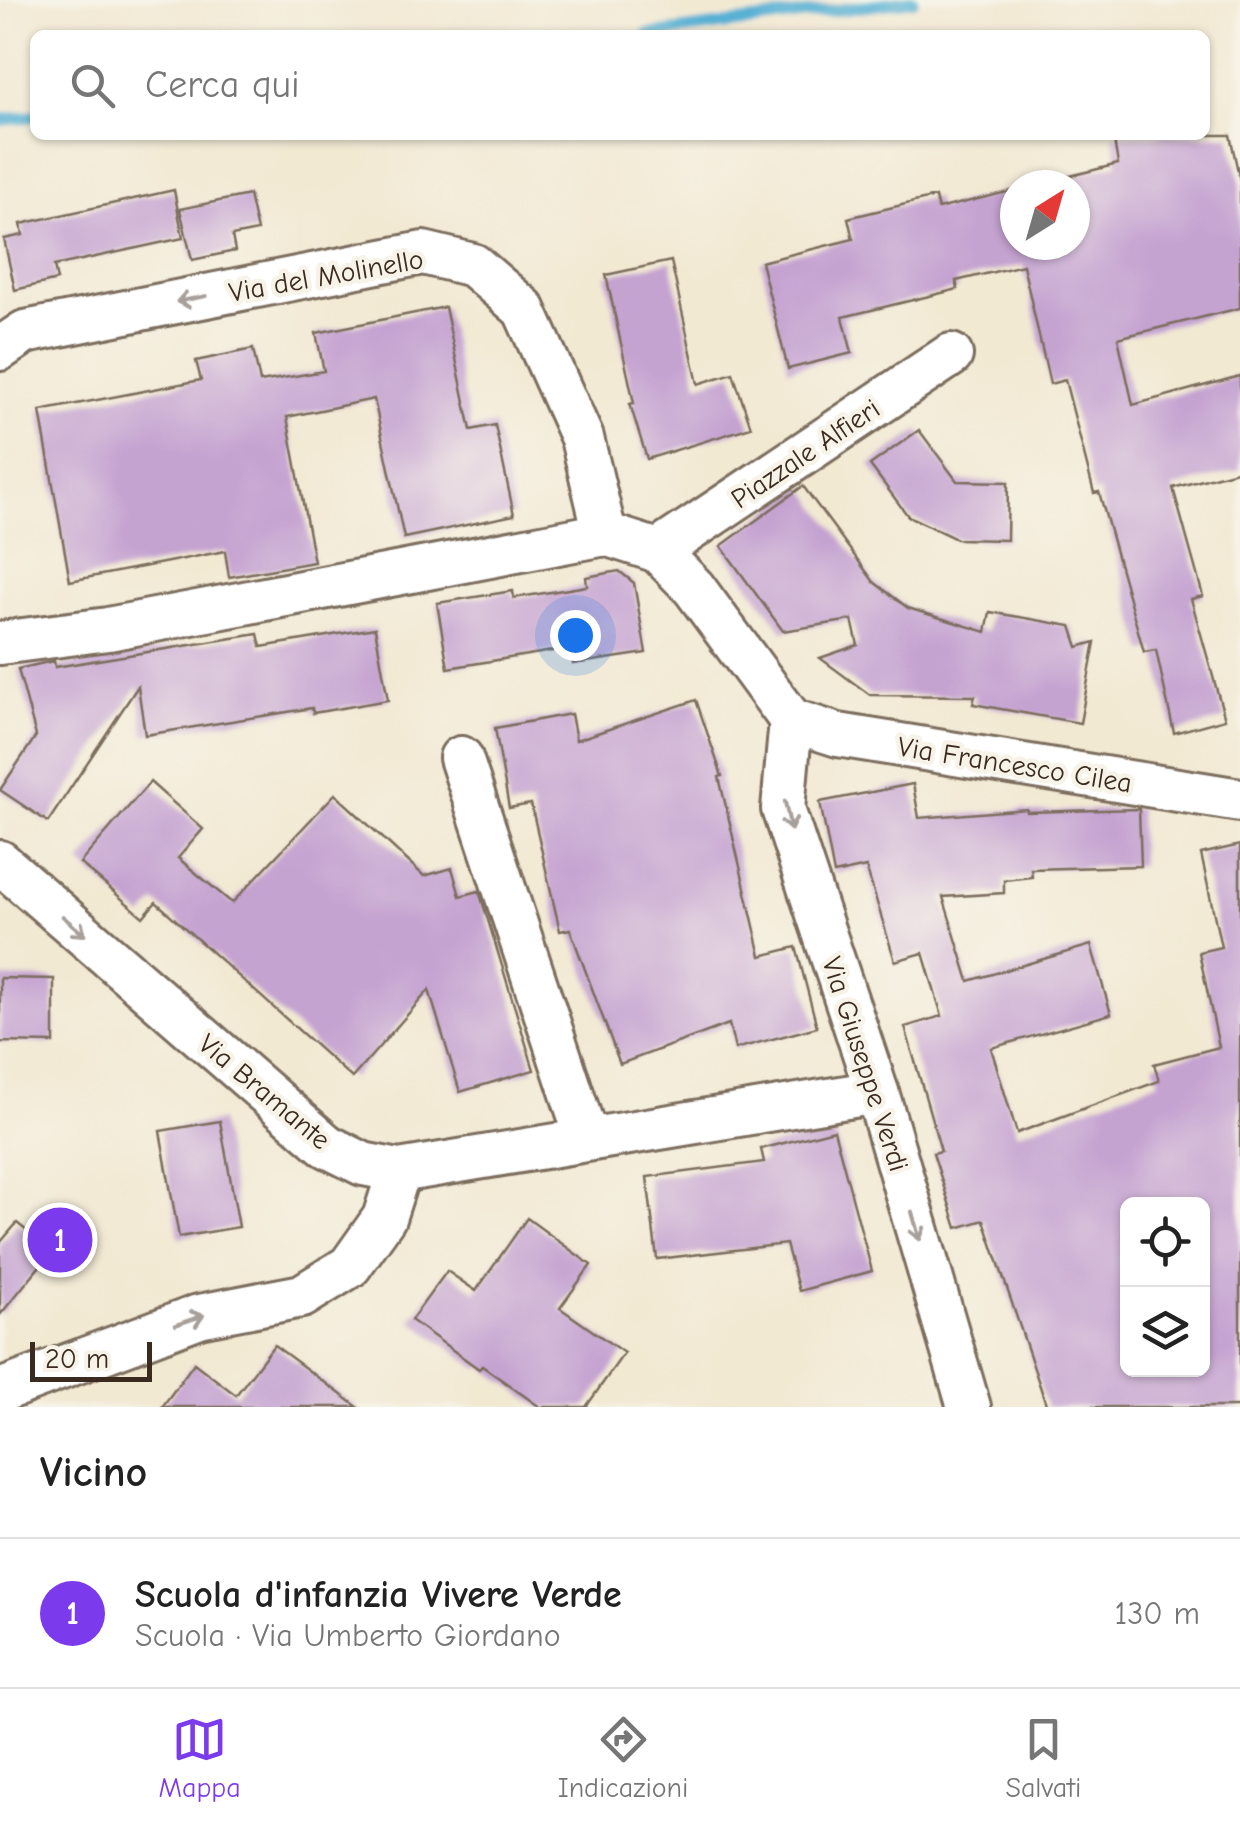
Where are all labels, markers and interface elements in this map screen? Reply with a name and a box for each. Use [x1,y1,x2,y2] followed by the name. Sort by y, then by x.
[30,30,1210,140] search box
[65,58,120,113] icon: search
[145,63,300,107] text: Cerca qui
[1000,170,1090,260] north arrow
[226,243,426,309] street label: Via del Molinello
[175,291,207,310] one-way arrow
[725,392,886,515] street label: Piazzale Alfieri
[550,610,601,661] your location
[895,731,1134,799] street label: Via Francesco Cilea
[779,800,798,832] one-way arrow
[60,914,86,936] one-way arrow
[815,953,915,1175] street label: Via Giuseppe Verdi
[192,1027,337,1156] street label: Via Bramante
[1120,1197,1210,1377] map controls
[1120,1197,1210,1287] button: locate
[28,1202,92,1278] pin: 1
[908,1210,926,1242] one-way arrow
[1120,1287,1210,1377] button: layers
[173,1310,205,1328] one-way arrow
[30,1337,152,1382] scale bar
[45,1343,109,1375] text: 20 m
[40,1448,147,1497] text: Vicino
[135,1573,622,1617] text: Scuola d'infanzia Vivere Verde
[66,1595,79,1632] text: 1
[1114,1595,1200,1632] text: 130 m
[135,1617,561,1654] text: Scuola · Via Umberto Giordano
[159,1712,241,1804] tab: Mappa
[558,1712,688,1804] tab: Indicazioni
[1005,1712,1081,1804] tab: Salvati

